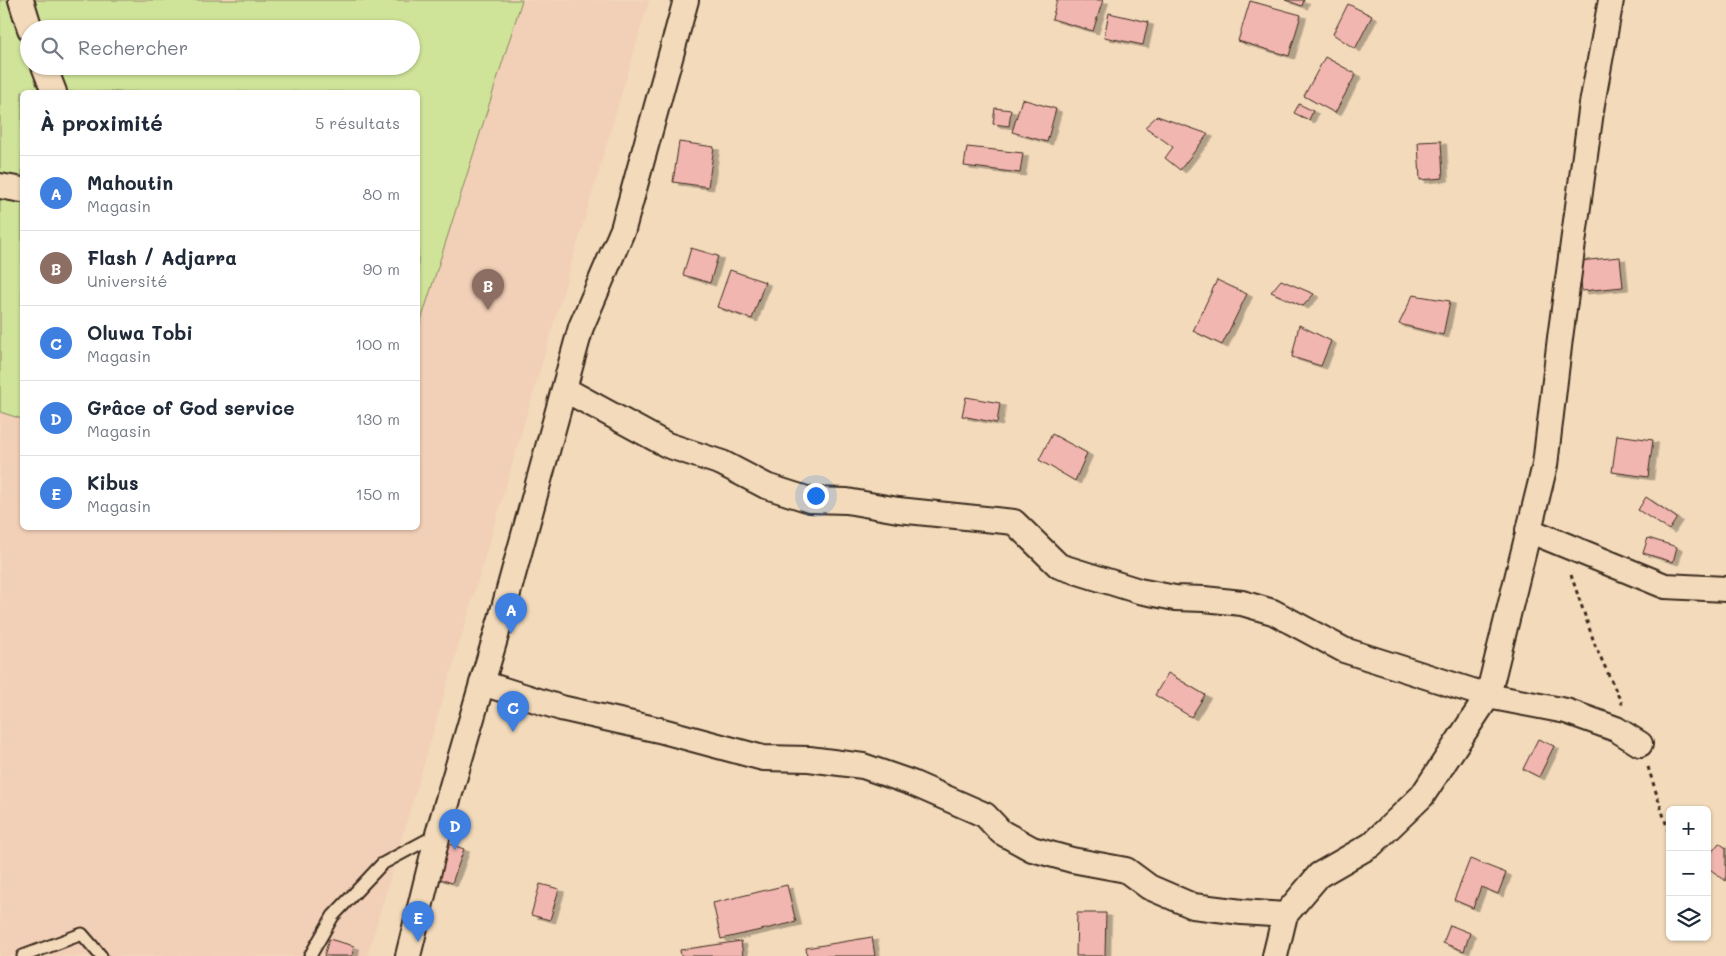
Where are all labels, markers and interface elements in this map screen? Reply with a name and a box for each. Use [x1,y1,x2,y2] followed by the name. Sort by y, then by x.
[20,20,420,75] search box
[38,34,66,62] icon: search
[78,35,188,60] text: Rechercher
[40,109,163,136] text: À proximité
[315,112,400,133] text: 5 résultats
[87,170,173,195] text: Mahoutin
[50,183,62,204] text: A
[363,183,400,204] text: 80 m
[87,195,151,216] text: Magasin
[87,245,237,270] text: Flash / Adjarra
[51,258,61,279] text: B
[363,258,400,279] text: 90 m
[472,269,504,310] pin: B
[87,270,167,291] text: Université
[87,320,193,345] text: Oluwa Tobi
[50,333,62,354] text: C
[355,333,400,354] text: 100 m
[87,345,151,366] text: Magasin
[87,395,294,420] text: Grâce of God service
[50,408,62,429] text: D
[356,408,400,429] text: 130 m
[87,420,151,441] text: Magasin
[87,470,138,495] text: Kibus
[51,483,61,504] text: E
[356,483,400,504] text: 150 m
[803,483,829,509] your location
[87,495,151,516] text: Magasin
[495,593,527,634] pin: A
[497,691,529,732] pin: C
[1666,806,1711,941] map controls
[1666,806,1711,851] button: +
[439,809,471,850] pin: D
[1666,851,1711,896] button: −
[1666,896,1711,941] button: layers
[402,901,434,942] pin: E

